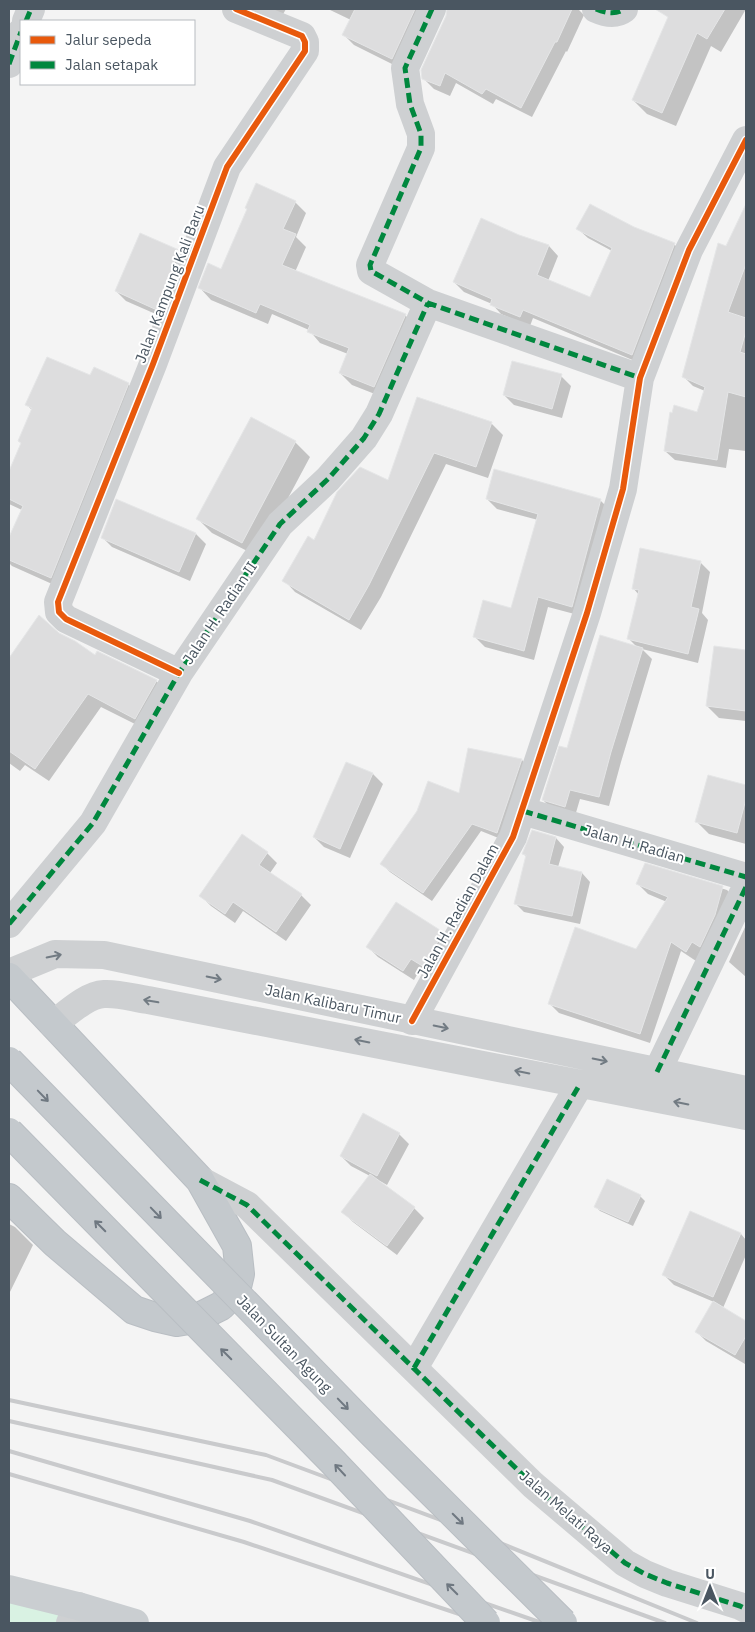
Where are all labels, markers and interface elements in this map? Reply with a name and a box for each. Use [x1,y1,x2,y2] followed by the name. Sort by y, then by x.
[20,20,195,85] legend
[65,30,152,49] text: Jalur sepeda
[65,55,158,74] text: Jalan setapak
[131,202,208,366] street label: Jalan Kampung Kali Baru
[178,558,261,668] street label: Jalan H. Radian II
[581,820,687,867] street label: Jalan H. Radian
[413,840,503,982] street label: Jalan H. Radian Dalam
[46,951,62,960] one-way arrow
[205,974,221,984] one-way arrow
[263,980,403,1027] street label: Jalan Kalibaru Timur
[144,995,160,1005] one-way arrow
[433,1023,449,1032] one-way arrow
[355,1036,371,1046] one-way arrow
[592,1056,608,1065] one-way arrow
[514,1067,530,1077] one-way arrow
[37,1090,49,1103] one-way arrow
[674,1098,690,1107] one-way arrow
[150,1206,162,1219] one-way arrow
[95,1220,107,1232] one-way arrow
[233,1291,336,1397] street label: Jalan Sultan Agung
[220,1348,233,1360] one-way arrow
[337,1398,349,1410] one-way arrow
[334,1464,346,1477] one-way arrow
[516,1466,617,1557] street label: Jalan Melati Raya
[452,1513,464,1525] one-way arrow
[685,1562,735,1612] north arrow
[705,1565,715,1583] text: U
[446,1583,458,1595] one-way arrow

